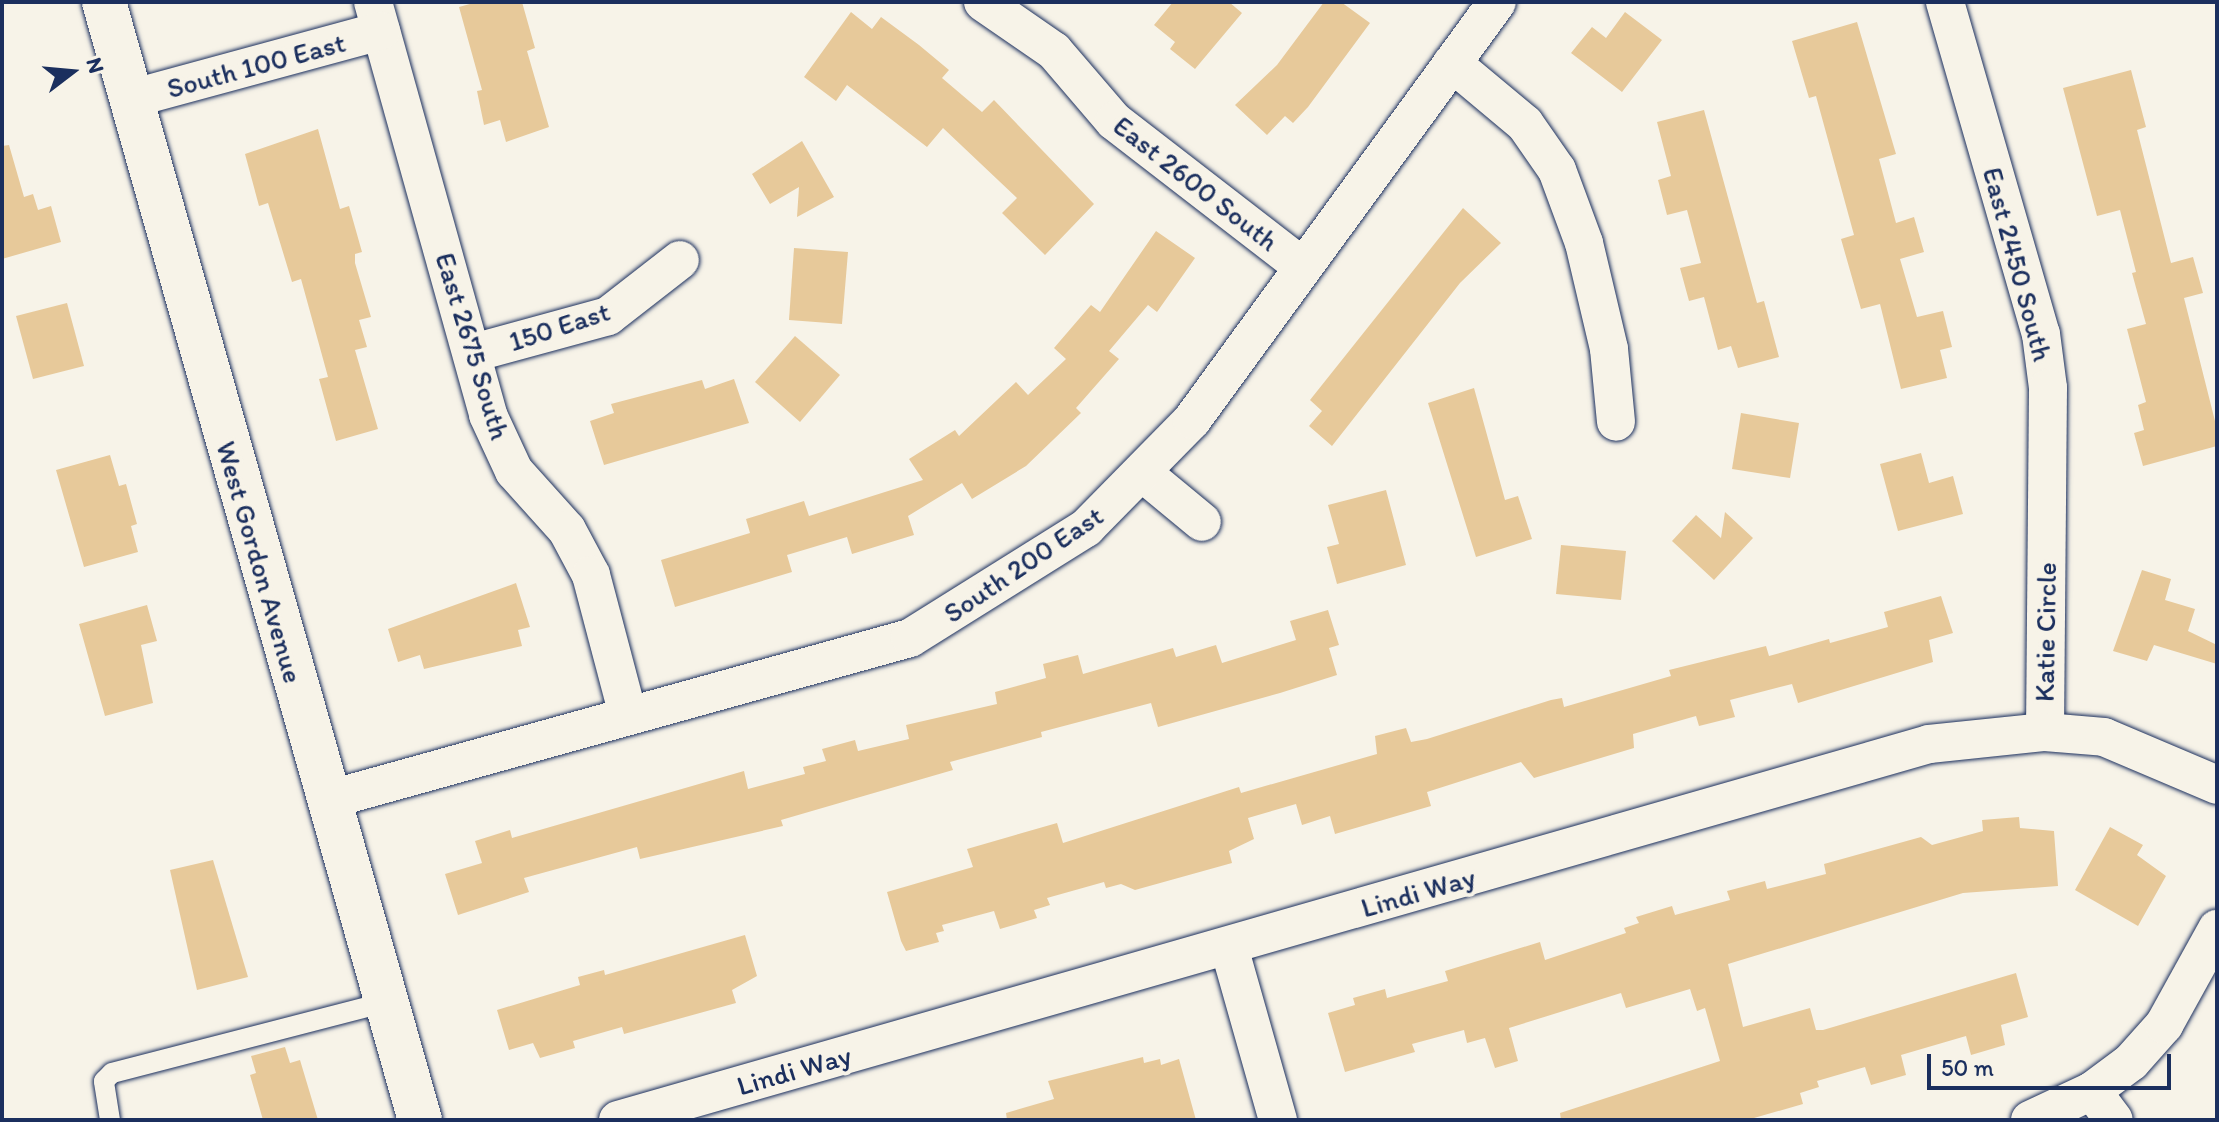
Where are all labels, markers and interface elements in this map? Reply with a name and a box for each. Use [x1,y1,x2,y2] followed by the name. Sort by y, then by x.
[163,25,349,105] street label: South 100 East
[32,32,112,112] north arrow
[81,54,111,76] text: N
[1107,108,1285,258] street label: East 2600 South
[1976,163,2060,365] street label: East 2450 South
[429,248,517,444] street label: East 2675 South
[504,294,614,358] street label: 150 East
[209,438,311,686] street label: West Gordon Avenue
[937,498,1109,630] street label: South 200 East
[2027,562,2063,702] street label: Katie Circle
[1358,860,1478,924] street label: Lindi Way
[734,1038,854,1102] street label: Lindi Way
[1931,1038,2175,1088] scale bar
[1941,1053,1994,1082] text: 50 m

